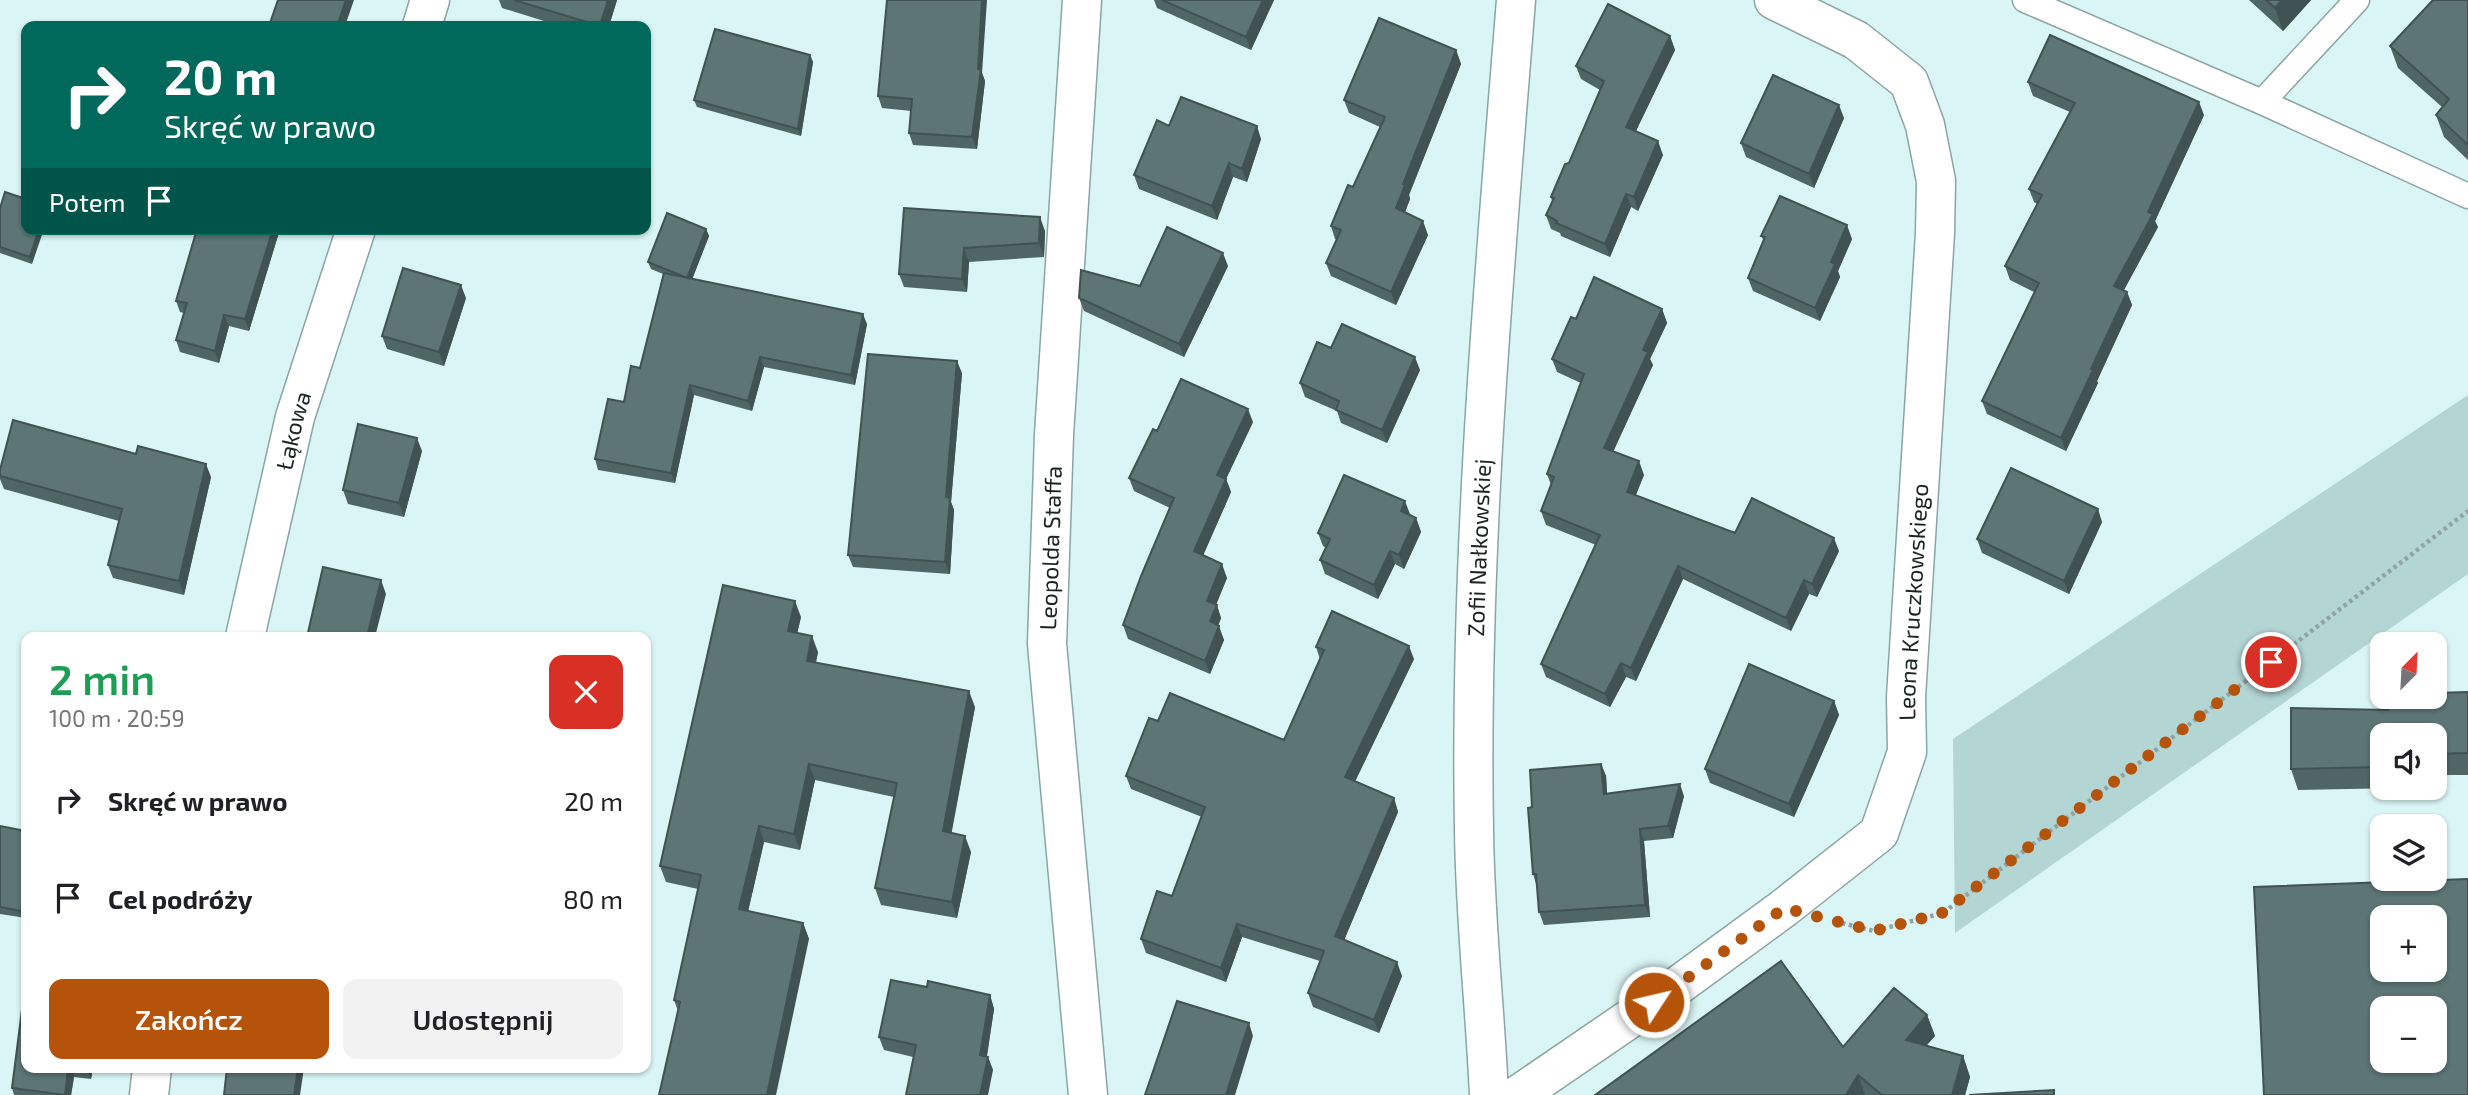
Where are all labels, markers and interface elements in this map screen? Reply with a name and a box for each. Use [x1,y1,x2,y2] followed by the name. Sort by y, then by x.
[164,46,277,105] text: 20 m
[49,49,140,140] icon: right
[164,106,376,144] text: Skręć w prawo
[140,182,178,220] icon: arrive
[49,186,126,217] text: Potem
[269,387,317,473] street label: Łąkowa
[1461,458,1496,637] street label: Zofii Nałkowskiej
[1033,465,1067,631] street label: Leopolda Staffa
[1892,483,1933,721] street label: Leona Kruczkowskiego
[2241,632,2301,692] pin
[2370,632,2446,709] north arrow
[2370,632,2447,1073] map controls
[2252,643,2290,681] icon: arrive
[49,653,155,703] text: 2 min
[549,655,623,729] button: close
[49,704,185,732] text: 100 m · 20:59
[2370,723,2447,800] button: sound
[49,781,87,819] icon: right
[108,785,288,816] text: Skręć w prawo
[564,785,623,816] text: 20 m
[2370,814,2447,891] button: layers
[49,879,87,917] icon: arrive
[108,883,253,914] text: Cel podróży
[563,883,623,914] text: 80 m
[2370,905,2447,982] button: +
[1617,965,1691,1039] position arrow
[49,979,329,1059] button: Zakończ
[343,979,623,1059] button: Udostępnij
[2370,996,2447,1073] button: −

